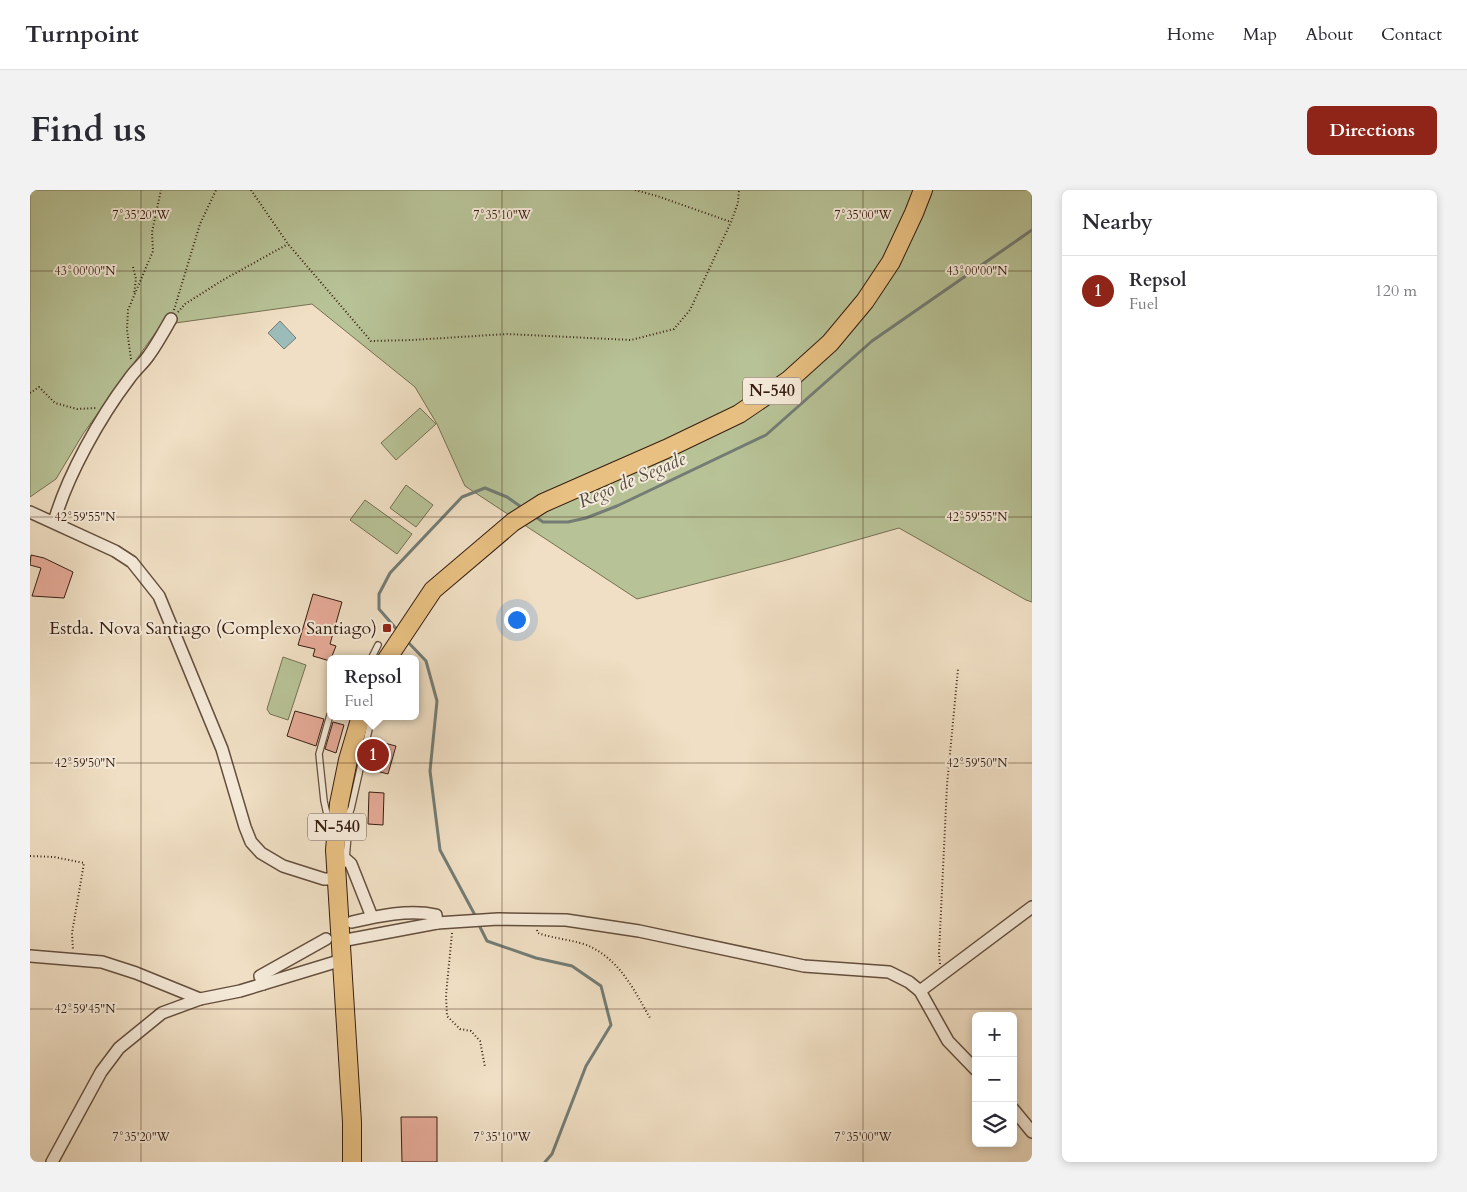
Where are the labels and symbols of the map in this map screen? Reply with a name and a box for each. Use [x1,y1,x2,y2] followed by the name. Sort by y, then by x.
[112,207,171,223] text: 7°35'20"W
[473,207,532,223] text: 7°35'10"W
[834,207,893,223] text: 7°35'00"W
[55,263,116,279] text: 43°00'00"N
[947,263,1008,279] text: 43°00'00"N
[743,378,801,405] road number: N-540
[574,445,691,514] water label: Rego de Segade
[55,509,116,525] text: 42°59'55"N
[947,509,1008,525] text: 42°59'55"N
[504,607,530,633] your location
[49,616,377,641] place label: Estda. Nova Santiago (Complexo Santiago)
[381,622,393,634] marker: Estda. Nova Santiago (Complexo Santiago)
[357,736,389,774] pin: 1
[55,755,116,771] text: 42°59'50"N
[947,755,1008,771] text: 42°59'50"N
[308,814,366,840] road number: N-540
[55,1001,116,1017] text: 42°59'45"N
[112,1129,171,1145] text: 7°35'20"W
[473,1129,532,1145] text: 7°35'10"W
[834,1129,893,1145] text: 7°35'00"W

